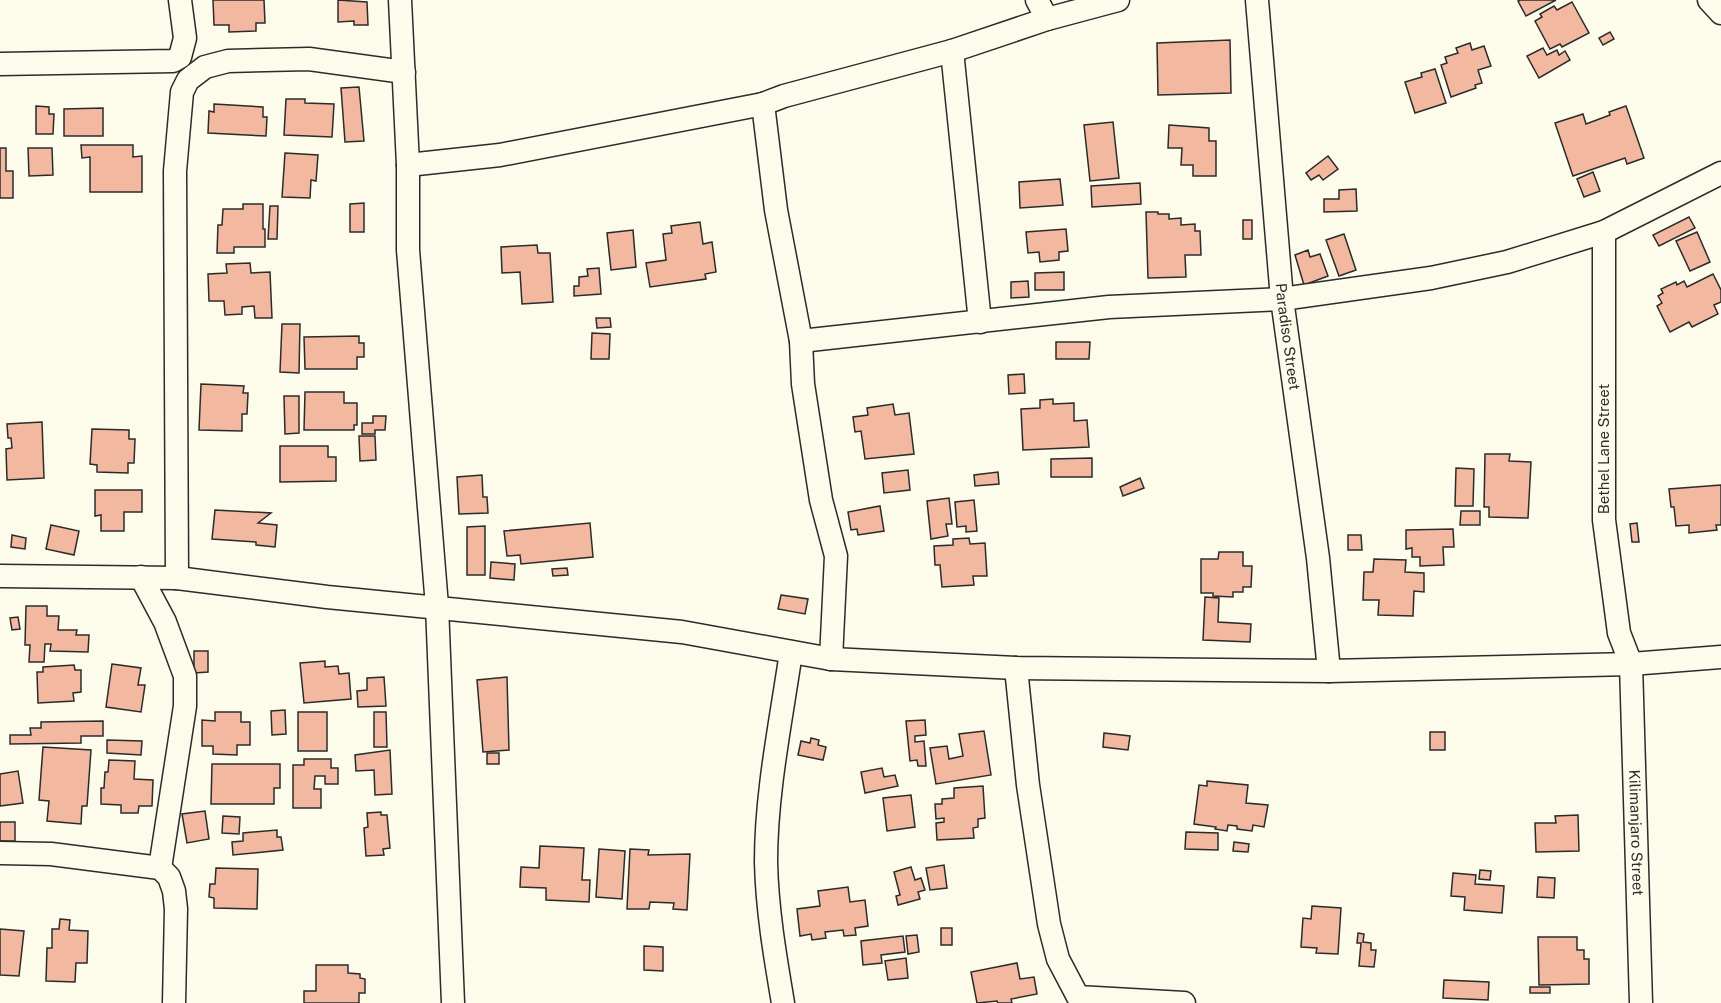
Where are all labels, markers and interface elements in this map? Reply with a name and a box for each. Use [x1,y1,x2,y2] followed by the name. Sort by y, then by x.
[1273,282,1304,391] street label: Paradiso Street
[1595,384,1612,514] street label: Bethel Lane Street
[1626,769,1647,896] street label: Kilimanjaro Street

